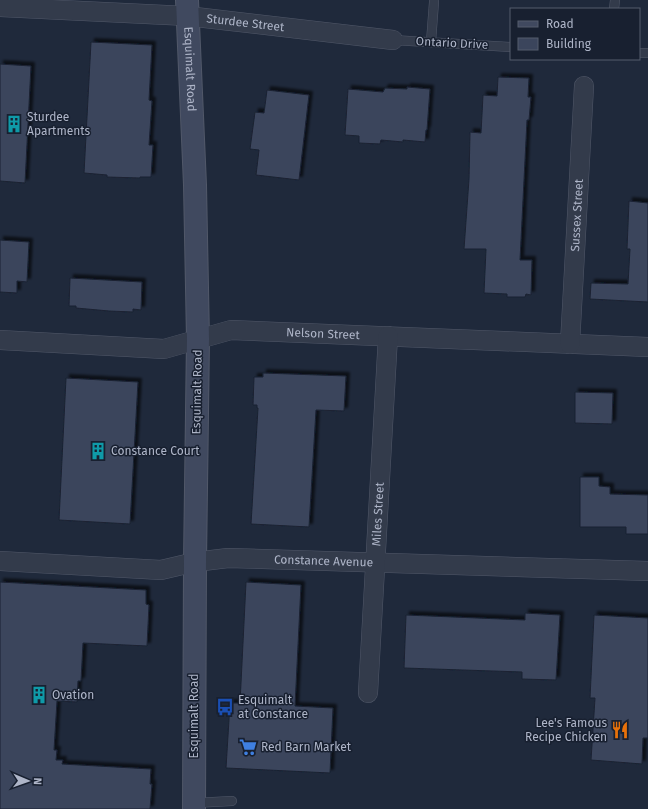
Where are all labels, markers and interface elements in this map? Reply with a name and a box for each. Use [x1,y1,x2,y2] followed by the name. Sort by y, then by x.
[510,8,640,60] legend
[206,11,286,34] street label: Sturdee Street
[546,17,574,31] text: Road
[181,26,199,112] street label: Esquimalt Road
[415,34,489,52] street label: Ontario Drive
[546,37,592,51] text: Building
[27,110,91,138] place label: Sturdee Apartments
[4,114,24,134] building icon: Sturdee Apartments
[568,178,586,252] street label: Sussex Street
[286,325,361,342] street label: Nelson Street
[189,349,205,435] street label: Esquimalt Road
[88,441,108,461] building icon: Constance Court
[111,444,200,458] place label: Constance Court
[369,481,387,547] street label: Miles Street
[274,552,373,569] street label: Constance Avenue
[187,674,201,758] street label: Esquimalt Road
[29,685,49,705] building icon: Ovation
[52,688,94,702] place label: Ovation
[238,693,308,721] place label: Esquimalt at Constance
[215,697,235,717] bus stop icon: Esquimalt at Constance
[525,716,607,744] place label: Lee's Famous Recipe Chicken
[610,720,630,740] restaurant icon: Lee's Famous Recipe Chicken
[238,737,258,757] supermarket icon: Red Barn Market
[261,740,352,754] place label: Red Barn Market
[8,761,48,801] north arrow
[31,777,44,785] text: N

